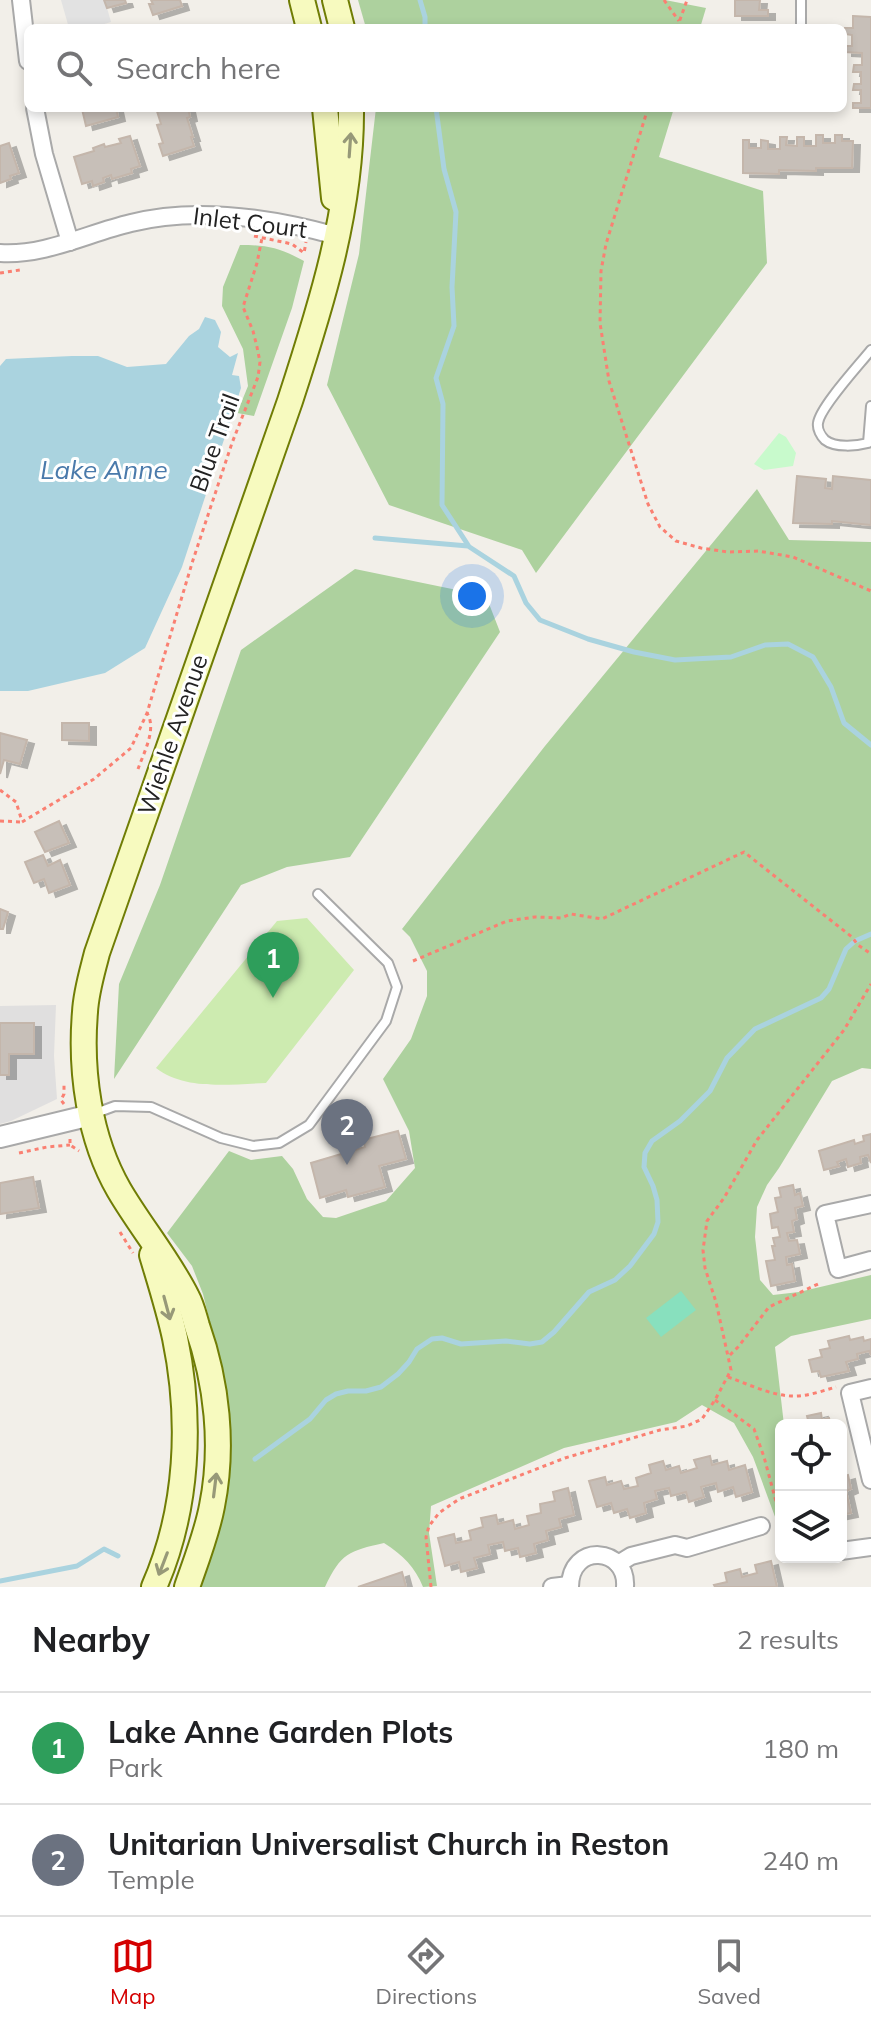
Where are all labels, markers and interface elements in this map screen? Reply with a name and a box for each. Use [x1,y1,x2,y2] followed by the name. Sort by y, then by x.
[24,24,847,112] search box
[52,46,96,90] icon: search
[116,49,281,87] text: Search here
[343,132,358,159] one-way arrow
[191,200,309,244] street label: Inlet Court
[182,389,246,496] street label: Blue Trail
[40,453,168,486] water label: Lake Anne
[452,576,492,616] your location
[130,650,214,819] street label: Wiehle Avenue
[247,932,299,998] pin: 1
[321,1099,373,1165] pin: 2
[161,1295,176,1320] one-way arrow
[775,1419,847,1563] map controls
[775,1419,847,1491] button: locate
[207,1472,222,1499] one-way arrow
[775,1491,847,1563] button: layers
[155,1551,169,1576] one-way arrow
[32,1618,150,1661] text: Nearby
[737,1623,839,1656] text: 2 results
[108,1713,453,1751] text: Lake Anne Garden Plots
[50,1732,66,1765] text: 1
[763,1732,839,1765] text: 180 m
[108,1751,163,1784] text: Park
[108,1825,669,1863] text: Unitarian Universalist Church in Reston
[50,1844,66,1877] text: 2
[763,1844,839,1877] text: 240 m
[108,1863,195,1896] text: Temple
[110,1934,155,2010] tab: Map
[376,1934,477,2010] tab: Directions
[697,1934,761,2010] tab: Saved

